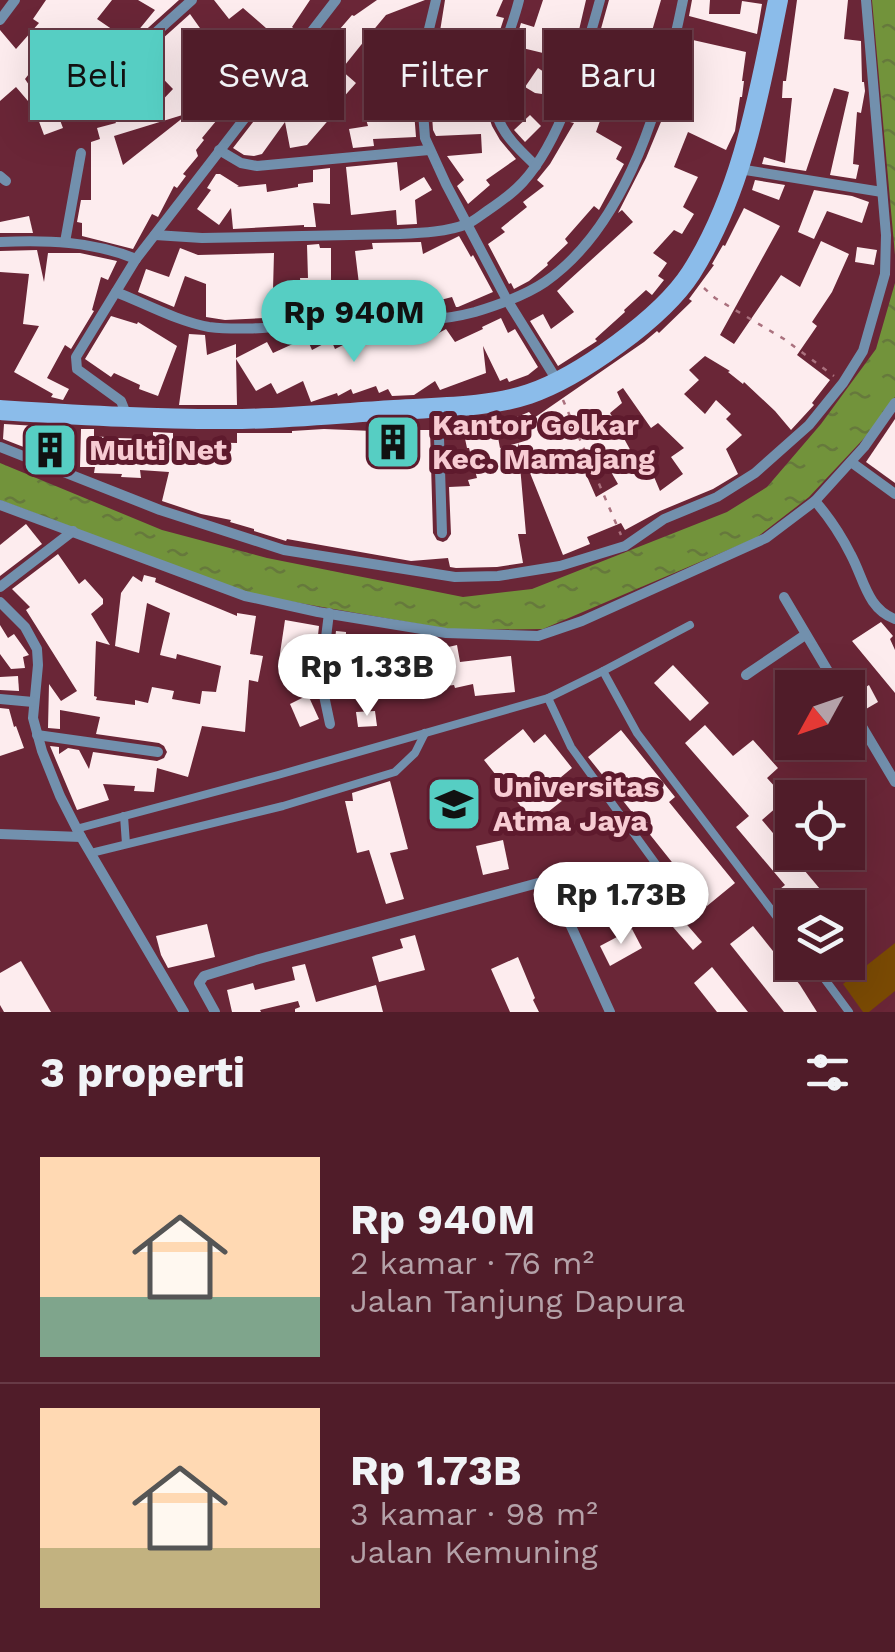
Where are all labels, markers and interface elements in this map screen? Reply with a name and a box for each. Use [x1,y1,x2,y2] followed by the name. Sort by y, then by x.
[30,30,163,120] chip: Beli
[183,30,344,120] chip: Sewa
[364,30,524,120] chip: Filter
[544,30,692,120] chip: Baru
[262,280,446,365] pin: Rp 940M
[283,293,425,331] text: Rp 940M
[432,407,655,476] place label: Kantor Golkar Kec. Mamajang
[363,412,423,472] building icon: Kantor Golkar Kec. Mamajang
[20,420,80,480] building icon: Multi Net
[89,432,227,467] place label: Multi Net
[264,634,470,719] pin: Rp 1.33B
[300,647,434,685] text: Rp 1.33B
[775,670,865,760] north arrow
[775,670,865,980] map controls
[493,769,660,838] place label: Universitas Atma Jaya
[424,774,484,834] school or university icon: Universitas Atma Jaya
[775,780,865,870] button: locate
[518,862,724,947] pin: Rp 1.73B
[556,875,686,913] text: Rp 1.73B
[775,890,865,980] button: layers
[800,1045,855,1100] icon: filters
[40,1048,245,1097] text: 3 properti
[350,1195,535,1244] text: Rp 940M
[120,1197,240,1317] icon: home
[350,1244,594,1282] text: 2 kamar · 76 m²
[350,1282,685,1320] text: Jalan Tanjung Dapura
[350,1446,522,1495] text: Rp 1.73B
[120,1448,240,1568] icon: home
[350,1495,598,1533] text: 3 kamar · 98 m²
[350,1533,598,1571] text: Jalan Kemuning

